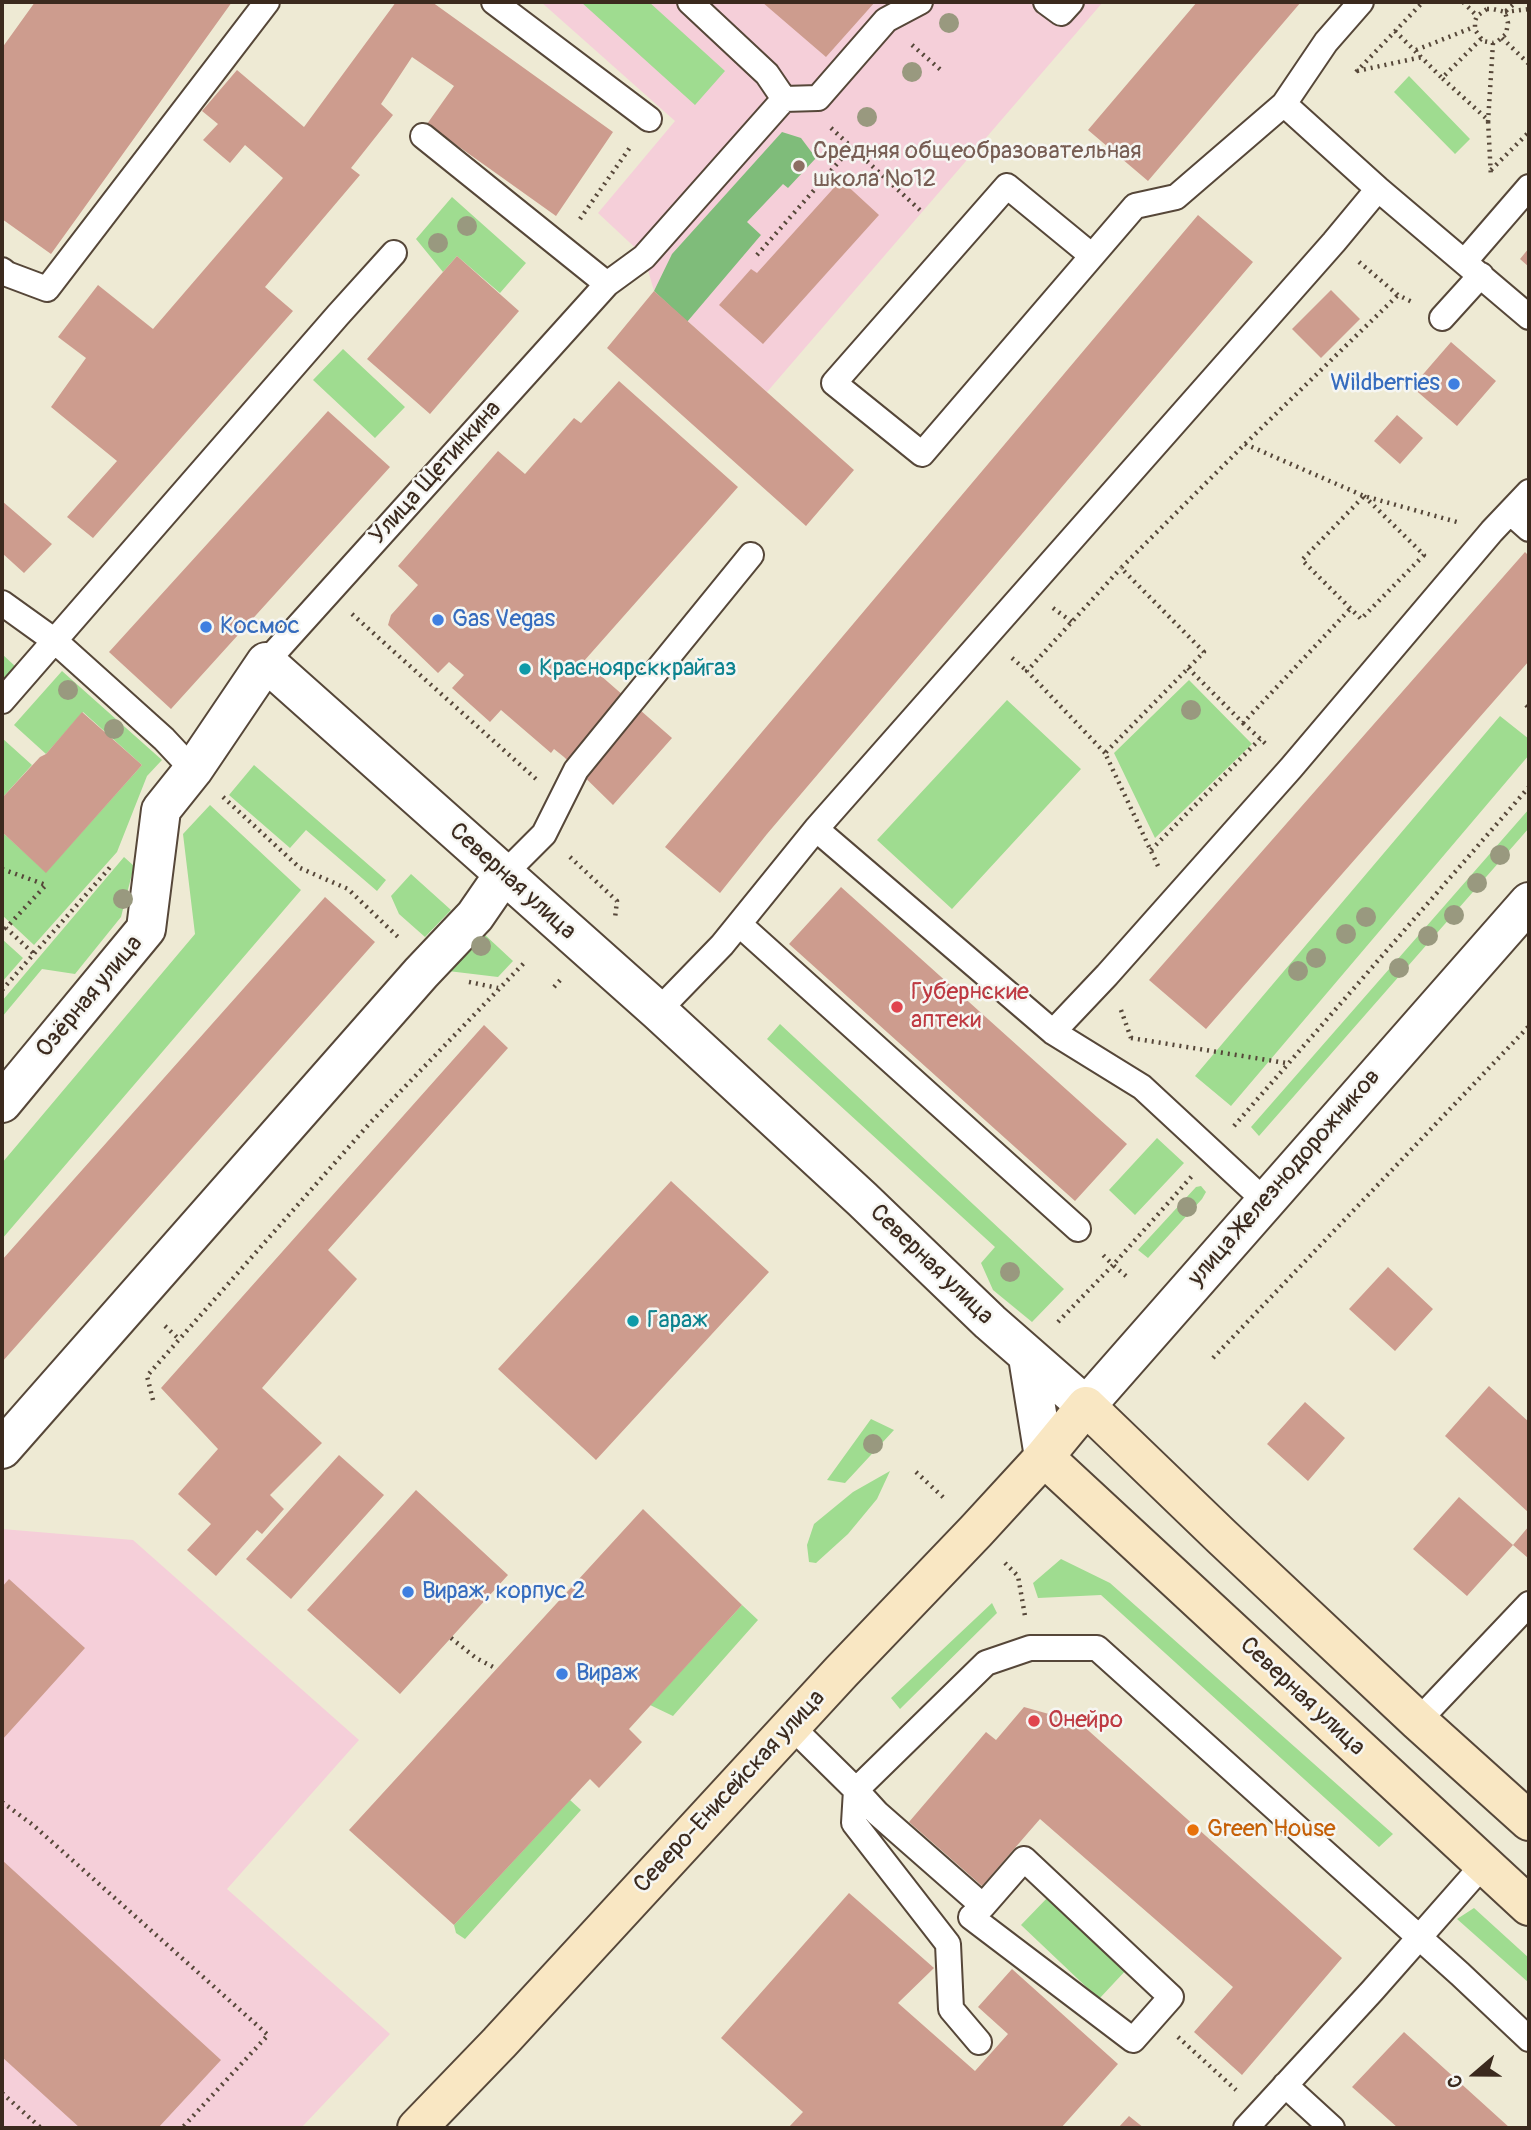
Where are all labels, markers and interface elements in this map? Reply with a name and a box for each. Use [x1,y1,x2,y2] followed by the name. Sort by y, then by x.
[813,138,1142,194] place label: Средняя общеобразовательная школа №12
[791,158,807,174] marker: Средняя общеобразовательная школа №12
[1330,370,1440,398] place label: Wildberries
[1446,376,1462,392] marker: Wildberries
[364,395,508,551] street label: Улица Щетинкина
[452,606,555,634] place label: Gas Vegas
[430,612,446,628] marker: Gas Vegas
[220,613,300,641] place label: Космос
[198,619,214,635] marker: Космос
[539,655,737,683] place label: Красноярсккрайгаз
[517,661,533,677] marker: Красноярсккрайгаз
[443,817,581,947] street label: Северная улица
[31,930,149,1064] street label: Озёрная улица
[911,979,1029,1035] place label: Губернские аптеки
[889,999,905,1015] marker: Губернские аптеки
[1183,1063,1387,1293] street label: улица Железнодорожников
[863,1199,999,1331] street label: Северная улица
[647,1307,708,1335] place label: Гараж
[625,1313,641,1329] marker: Гараж
[422,1578,585,1606] place label: Вираж, корпус 2
[400,1584,416,1600] marker: Вираж, корпус 2
[1233,1632,1371,1762] street label: Северная улица
[576,1660,638,1688] place label: Вираж
[554,1666,570,1682] marker: Вираж
[628,1684,832,1900] street label: Северо-Енисейская улица
[1048,1707,1123,1735] place label: Онейро
[1026,1713,1042,1729] marker: Онейро
[1207,1816,1336,1844] place label: Green House
[1185,1822,1201,1838] marker: Green House
[1440,2039,1510,2109] north arrow
[1442,2072,1469,2091] text: С

